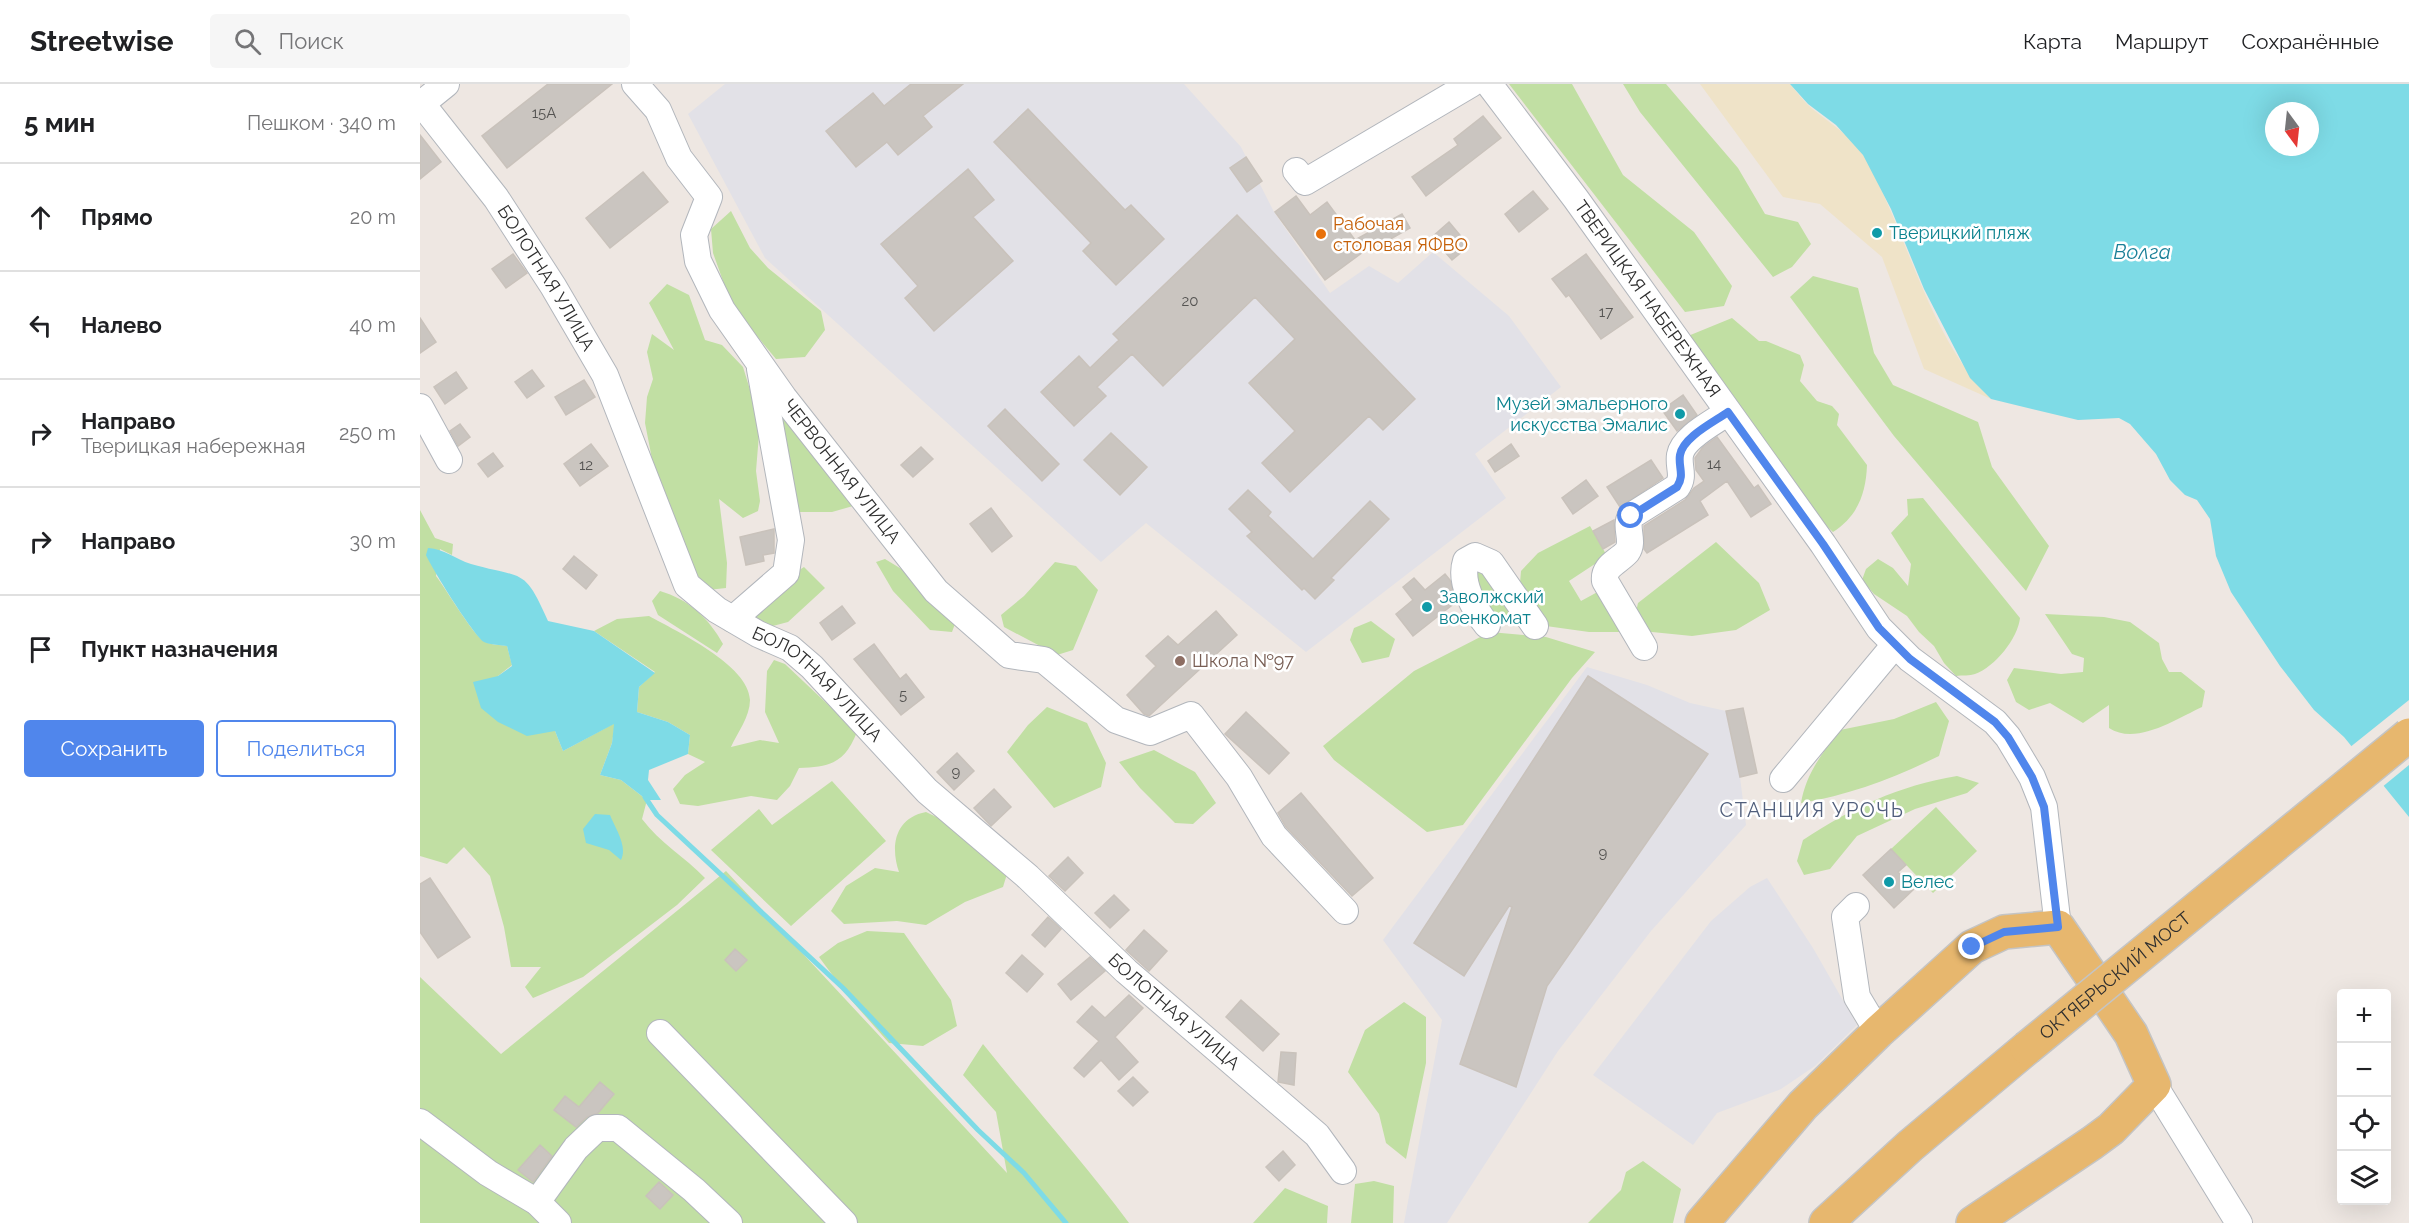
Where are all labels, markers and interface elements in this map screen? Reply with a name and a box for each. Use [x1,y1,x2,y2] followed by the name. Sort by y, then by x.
[210,14,630,68] search box
[30,25,174,58] text: Streetwise
[231,25,264,58] icon: search
[279,28,344,54] text: Поиск
[2023,29,2082,54] text: Карта
[2115,29,2208,54] text: Маршрут
[2241,29,2379,54] text: Сохранённые
[2265,102,2319,156] north arrow
[532,104,556,122] house number: 15А
[24,108,95,138] text: 5 мин
[247,111,396,135] text: Пешком · 340 m
[1570,196,1725,401] street label: ТВЕРИЦКАЯ НАБЕРЕЖНАЯ
[24,201,57,234] icon: ahead
[493,201,599,354] street label: БОЛОТНАЯ УЛИЦА
[81,204,153,230] text: Прямо
[350,205,396,229] text: 20 m
[1333,213,1468,255] place label: Рабочая столовая ЯФВО
[1889,222,2030,243] place label: Тверицкий пляж
[1870,226,1884,240] marker: Тверицкий пляж
[1314,227,1328,241] marker: Рабочая столовая ЯФВО
[2113,240,2171,264] water label: Волга
[1182,292,1199,310] house number: 20
[1599,303,1613,321] house number: 17
[24,309,57,342] icon: left
[81,312,162,338] text: Налево
[349,313,396,337] text: 40 m
[1496,393,1668,435] place label: Музей эмальерного искусства Эмалис
[779,395,905,547] street label: ЧЕРВОННАЯ УЛИЦА
[1673,407,1687,421] marker: Музей эмальерного искусства Эмалис
[81,408,175,434] text: Направо
[24,417,57,450] icon: right
[339,421,396,445] text: 250 m
[81,434,306,458] text: Тверицкая набережная
[1707,455,1721,473] house number: 14
[579,456,593,474] house number: 12
[1617,502,1643,528] route start
[24,525,57,558] icon: right
[81,528,175,554] text: Направо
[350,529,396,553] text: 30 m
[1439,586,1544,628] place label: Заволжский военкомат
[1420,600,1434,614] marker: Заволжский военкомат
[749,622,887,746] street label: БОЛОТНАЯ УЛИЦА
[24,633,57,666] icon: arrive
[81,636,278,662] text: Пункт назначения
[1192,650,1294,671] place label: Школа №97
[1173,654,1187,668] marker: Школа №97
[899,686,907,704] house number: 5
[24,720,204,777] button: Сохранить
[216,720,396,777] button: Поделиться
[952,763,961,781] house number: 9
[1720,798,1904,822] district label: СТАНЦИЯ УРОЧЬ
[1599,844,1608,862] house number: 9
[1901,871,1954,892] place label: Велес
[1882,875,1896,889] marker: Велес
[2035,907,2195,1044] street label: ОКТЯБРЬСКИЙ МОСТ
[1958,933,1984,959] route end
[1104,949,1244,1074] street label: БОЛОТНАЯ УЛИЦА
[2337,989,2391,1205] map controls
[2337,989,2391,1043] button: +
[2337,1043,2391,1097] button: −
[2337,1097,2391,1151] button: locate
[2337,1151,2391,1205] button: layers

